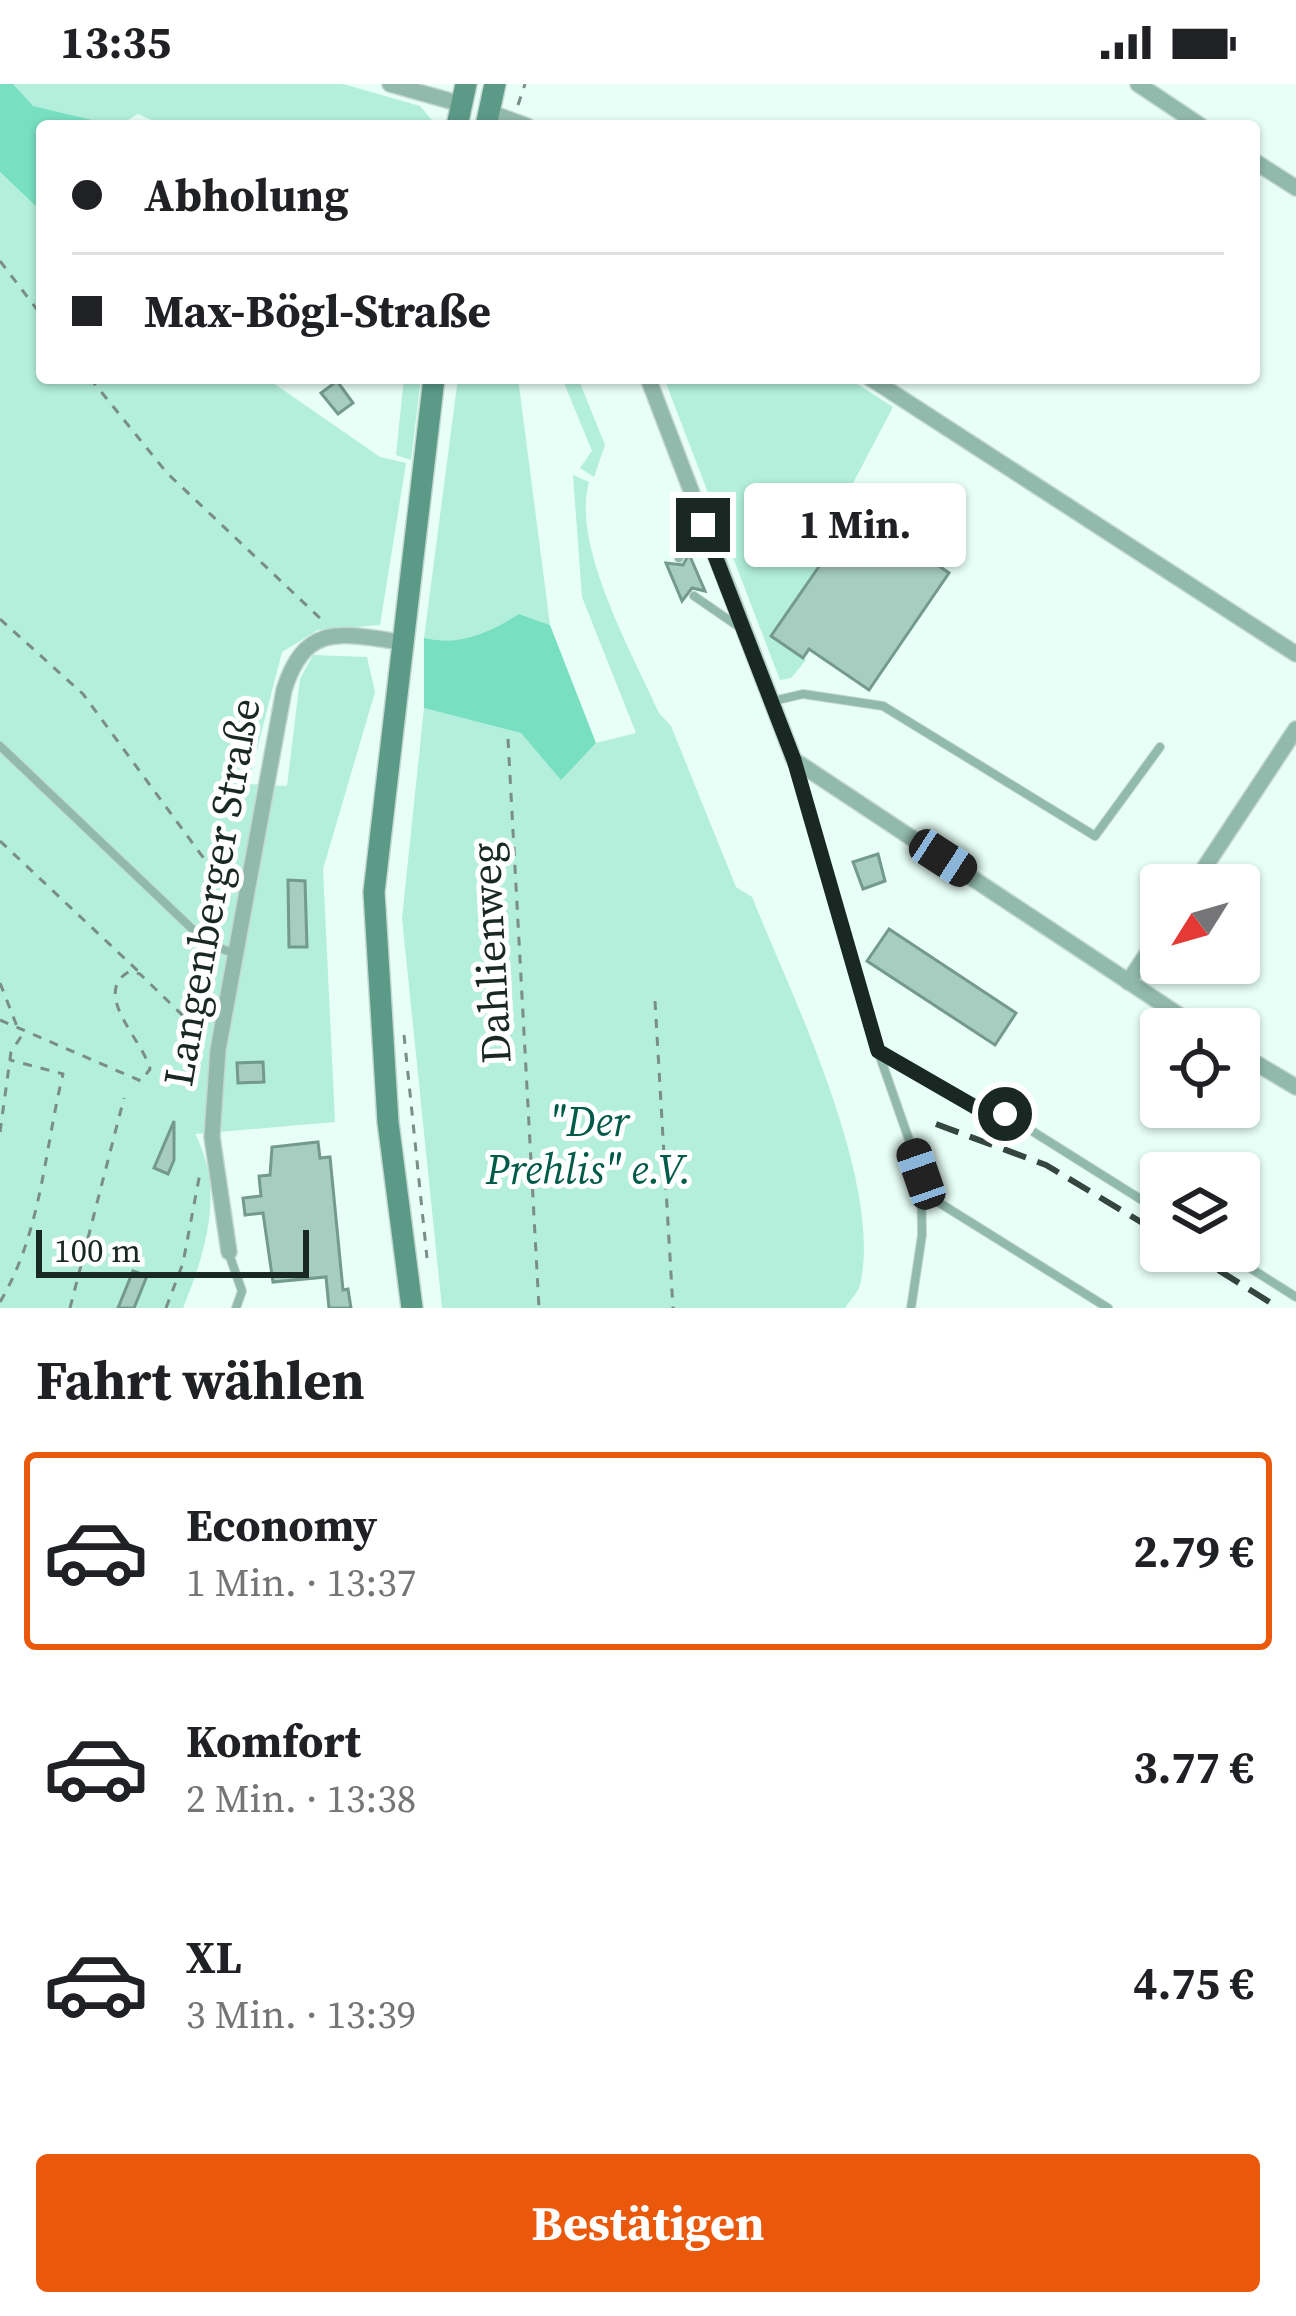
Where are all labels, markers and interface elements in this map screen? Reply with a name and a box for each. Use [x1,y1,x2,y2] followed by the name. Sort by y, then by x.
[60,11,171,73] text: 13:35
[144,164,349,226] text: Abholung
[144,280,491,342] text: Max-Bögl-Straße
[745,483,967,567] callout: 1 Min.
[676,498,730,552] route end
[799,498,911,551] text: 1 Min.
[148,694,274,1090] street label: Langenberger Straße
[903,823,983,893] car
[455,841,525,1065] street label: Dahlienweg
[1140,864,1260,984] north arrow
[1140,864,1260,1272] map controls
[1140,1008,1260,1128] button: locate
[978,1087,1032,1141] route start
[485,1092,692,1198] park label: "Der Prehlis" e.V.
[892,1134,950,1214] car
[1140,1152,1260,1272] button: layers
[36,1224,309,1277] scale bar
[54,1228,141,1273] text: 100 m
[36,1343,365,1417] text: Fahrt wählen
[186,1494,377,1556] text: Economy
[42,1497,150,1605] icon: car
[1133,1520,1254,1582] text: 2.79 €
[186,1556,416,1609] text: 1 Min. · 13:37
[186,1710,361,1772] text: Komfort
[42,1713,150,1821] icon: car
[1133,1736,1254,1798] text: 3.77 €
[186,1772,416,1825] text: 2 Min. · 13:38
[186,1926,242,1988] text: XL
[42,1929,150,2037] icon: car
[1133,1952,1254,2014] text: 4.75 €
[186,1988,416,2041] text: 3 Min. · 13:39
[36,2154,1260,2292] button: Bestätigen

